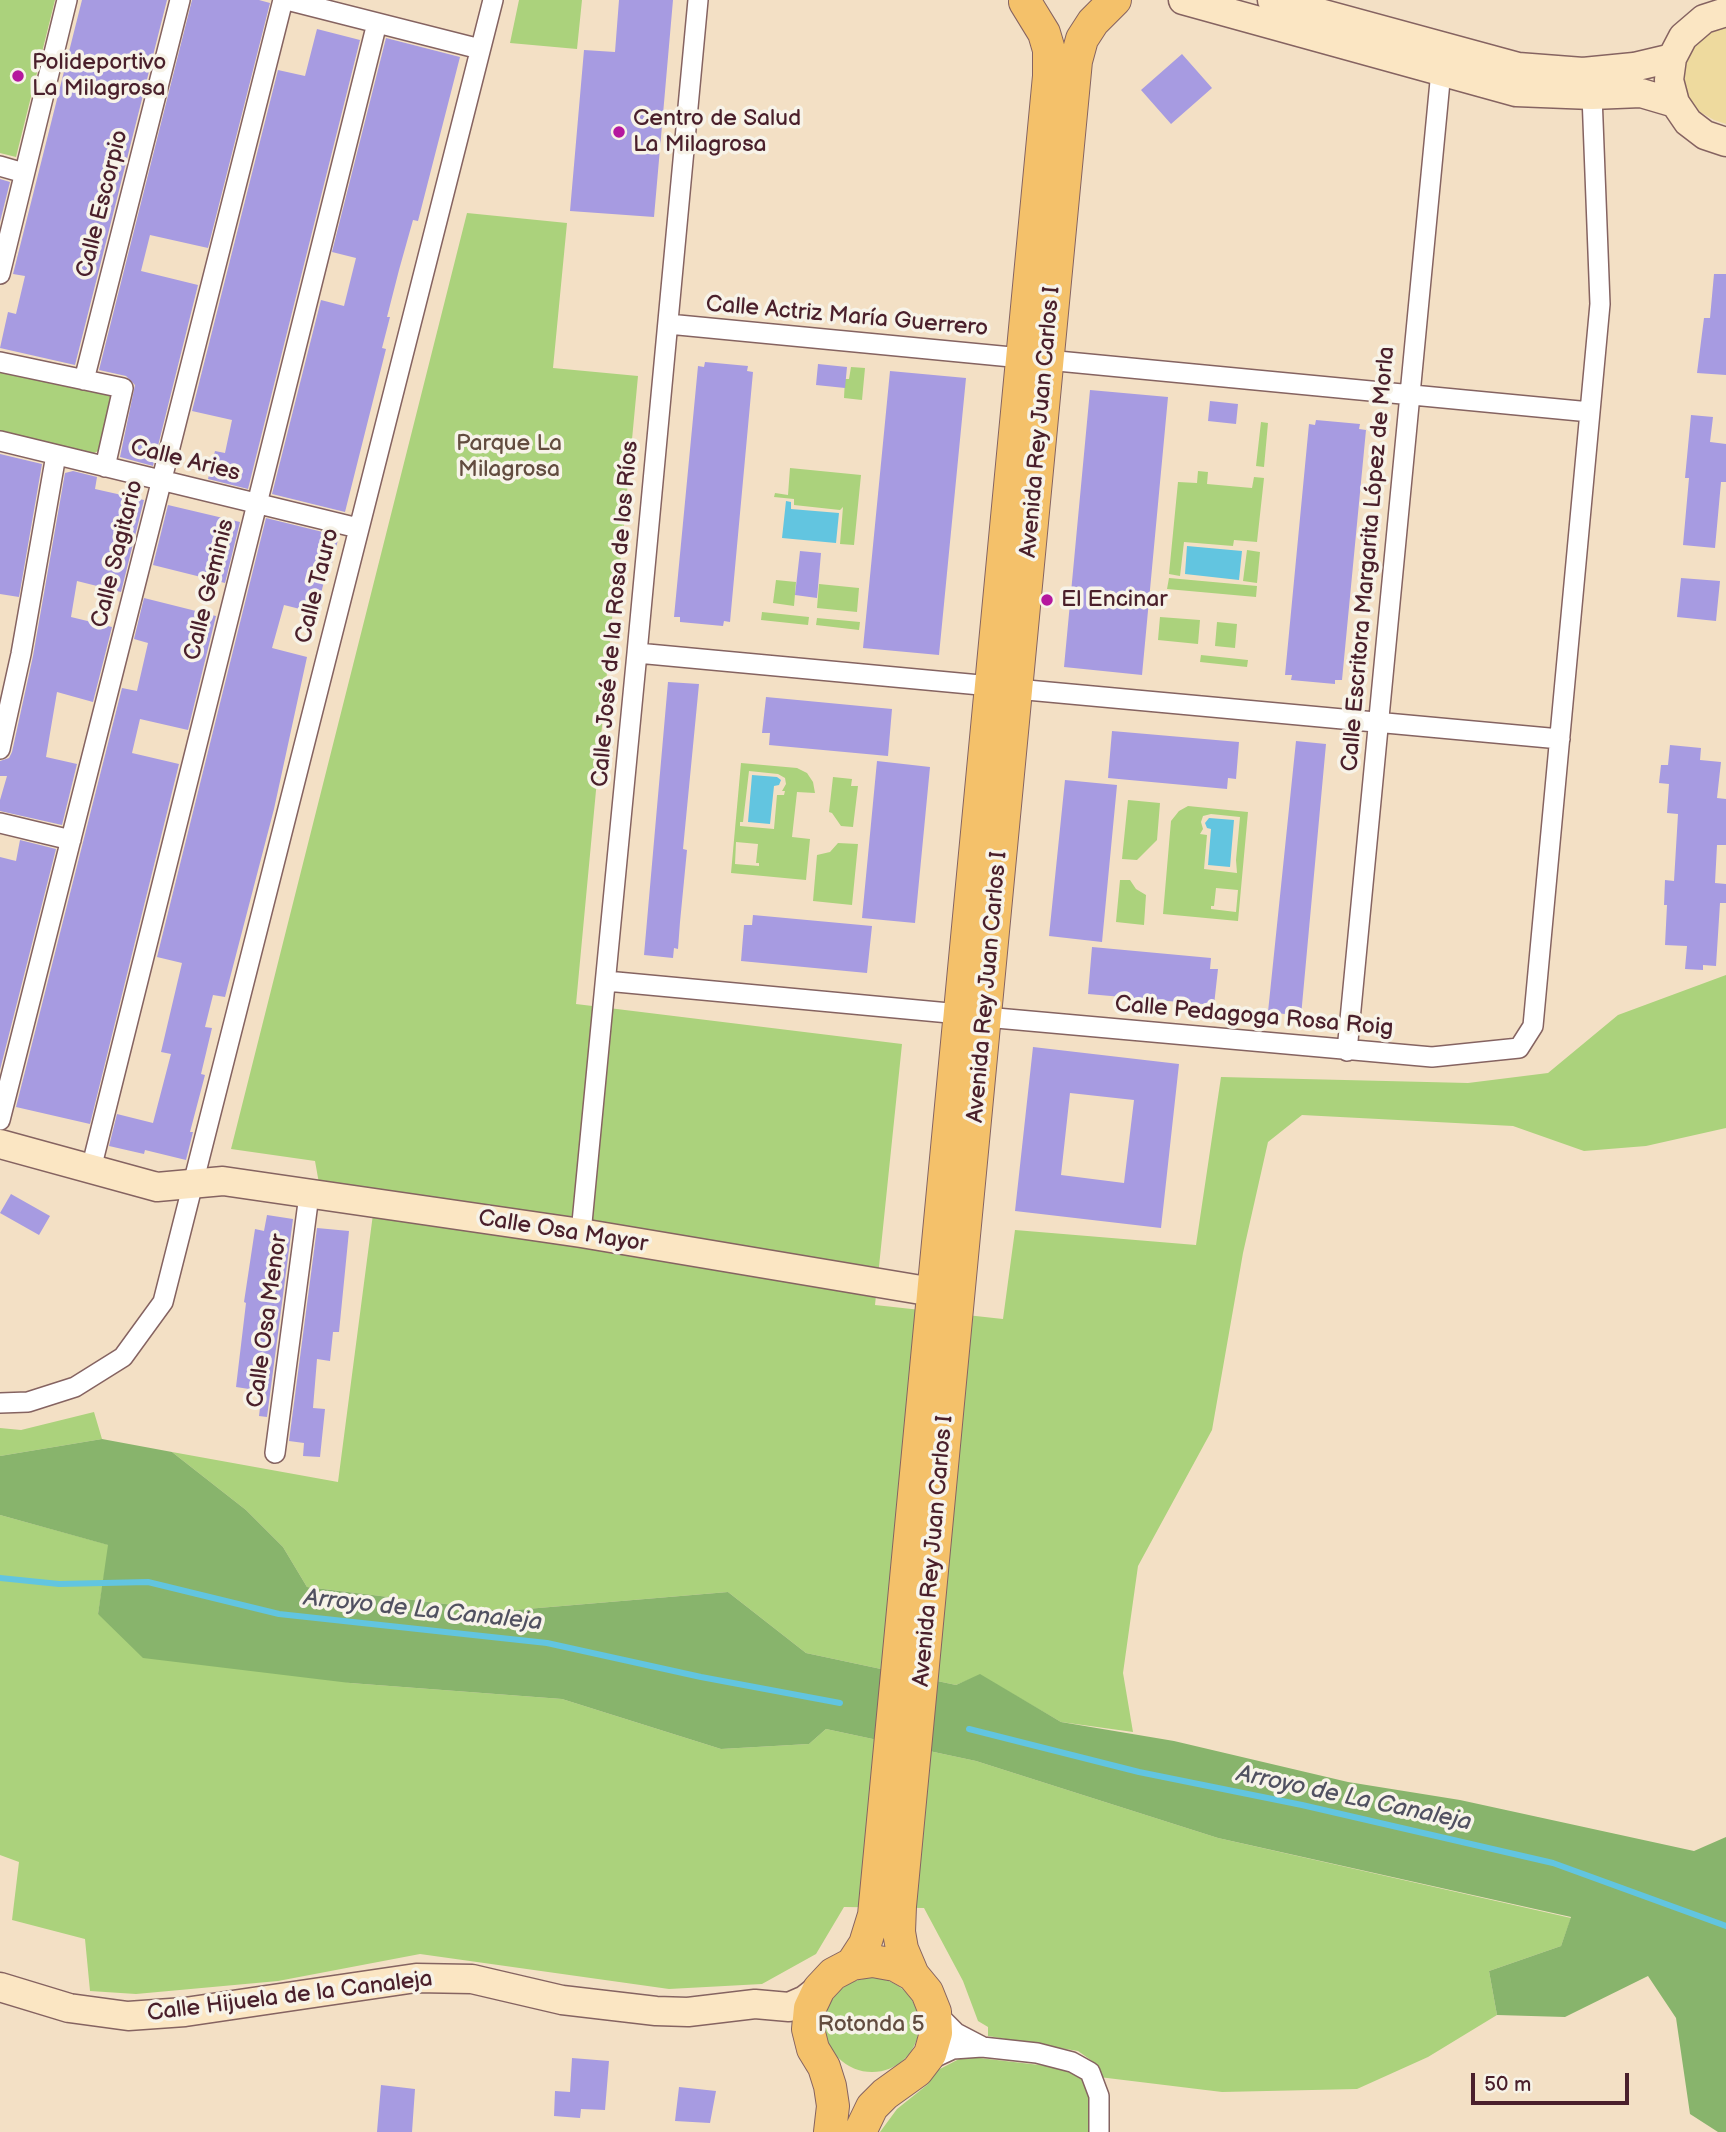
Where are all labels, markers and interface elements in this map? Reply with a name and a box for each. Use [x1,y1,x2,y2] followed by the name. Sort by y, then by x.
[32,49,166,103] place label: Polideportivo La Milagrosa
[10,68,26,84] marker: Polideportivo La Milagrosa
[633,105,801,159] place label: Centro de Salud La Milagrosa
[611,124,627,140] marker: Centro de Salud La Milagrosa
[71,127,135,281] street label: Calle Escorpio
[1015,285,1067,559] street label: Avenida Rey Juan Carlos I
[705,291,989,343] street label: Calle Actriz María Guerrero
[1337,345,1401,773] street label: Calle Escritora Margarita López de Morla
[456,430,562,484] park label: Parque La Milagrosa
[127,434,243,488] street label: Calle Aries
[587,440,645,788] street label: Calle José de la Rosa de los Ríos
[86,477,150,631] street label: Calle Sagitario
[179,517,241,663] street label: Calle Géminis
[290,526,346,646] street label: Calle Tauro
[1061,586,1168,614] place label: El Encinar
[1039,592,1055,608] marker: El Encinar
[962,850,1014,1124] street label: Avenida Rey Juan Carlos I
[1113,991,1395,1043] street label: Calle Pedagoga Rosa Roig
[476,1205,650,1259] street label: Calle Osa Mayor
[242,1232,294,1410] street label: Calle Osa Menor
[908,1414,960,1688] street label: Avenida Rey Juan Carlos I
[302,1584,544,1638] water label: Arroyo de La Canaleja
[1234,1760,1474,1838] water label: Arroyo de La Canaleja
[146,1966,434,2028] street label: Calle Hijuela de la Canaleja
[817,2011,925,2039] park label: Rotonda 5
[1474,2058,1632,2102] scale bar
[1484,2072,1531,2097] text: 50 m

